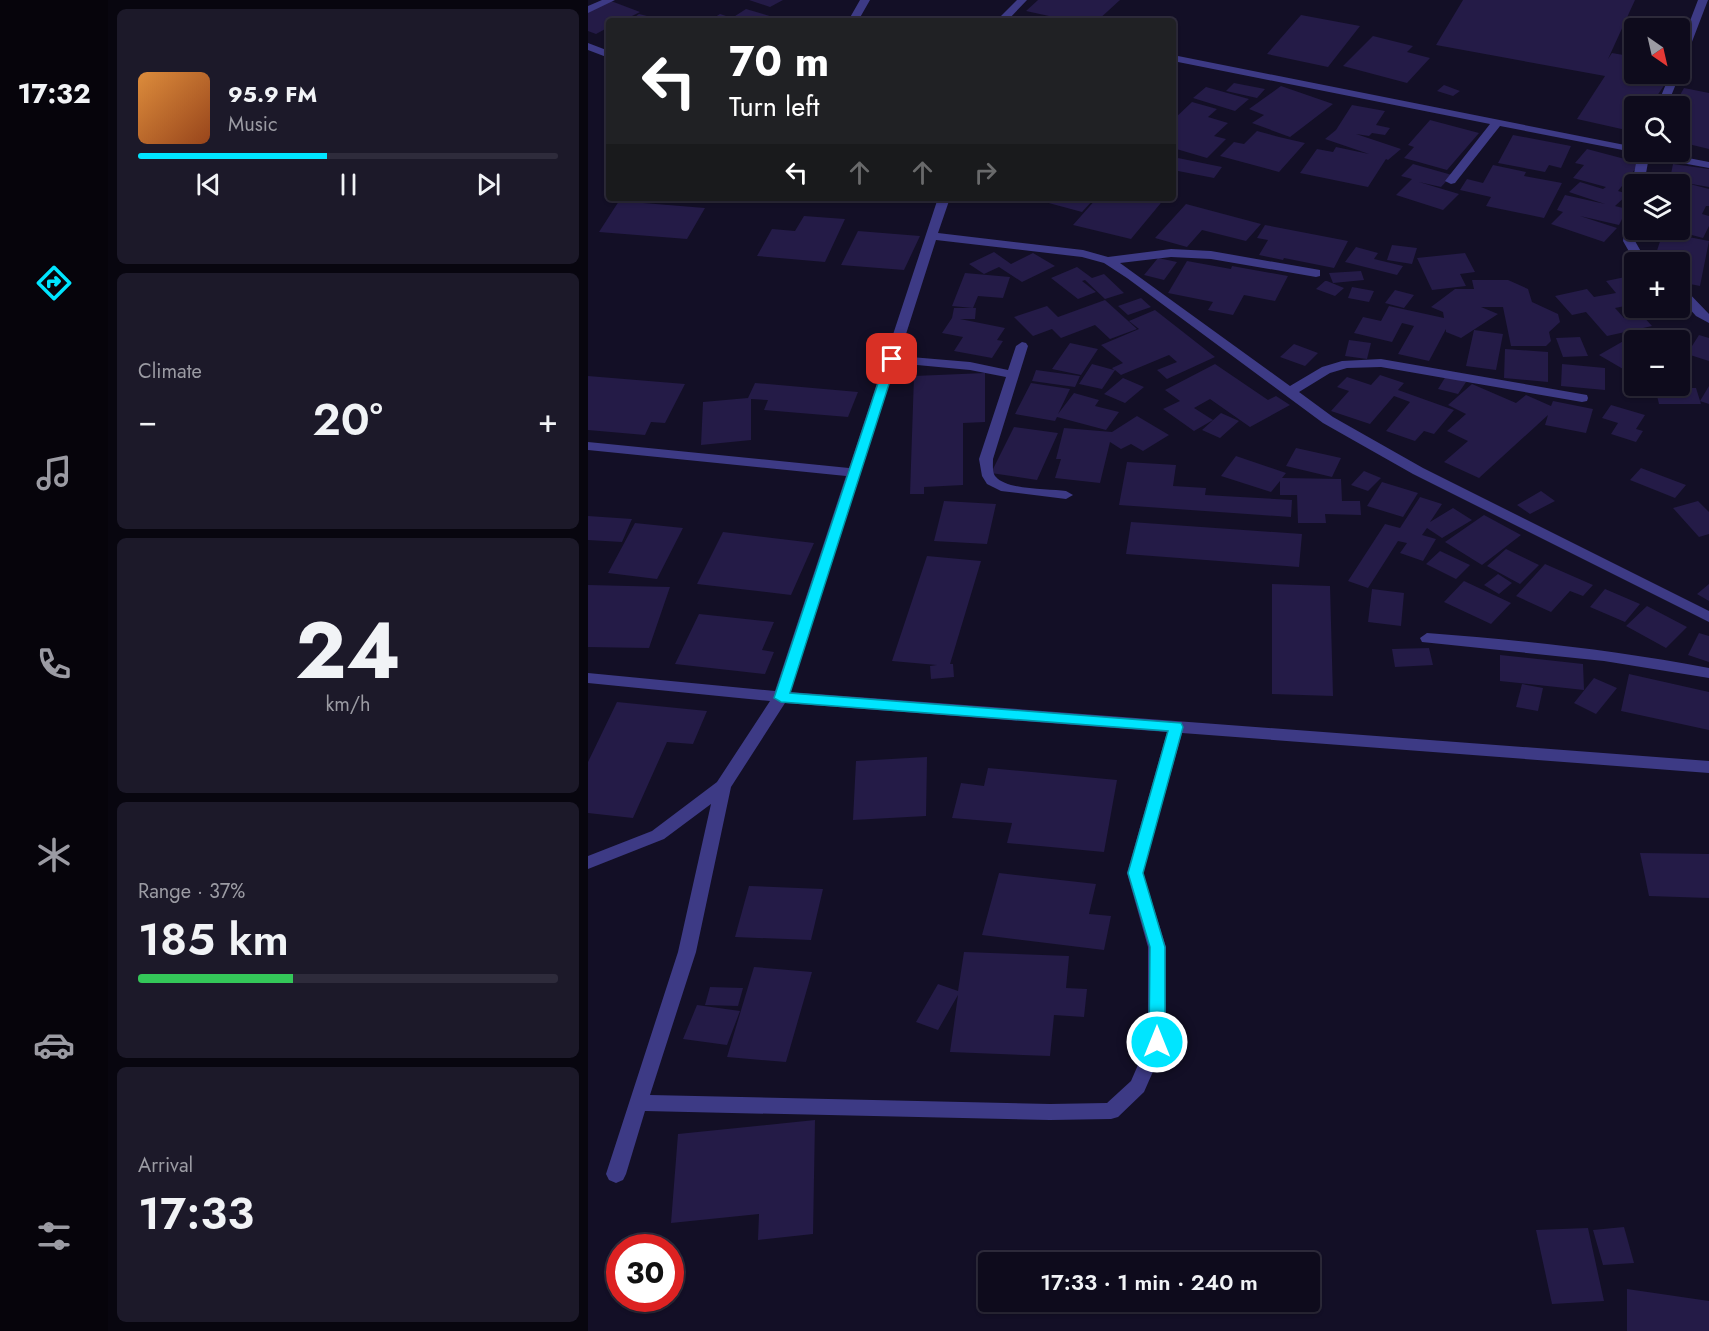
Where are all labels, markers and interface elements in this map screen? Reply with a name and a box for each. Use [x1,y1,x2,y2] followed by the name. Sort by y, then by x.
[1624,18,1690,84] north arrow
[1624,18,1690,396] map controls
[729,31,829,92] text: 70 m
[630,42,708,120] icon: left
[17,74,91,113] text: 17:32
[228,78,317,110] text: 95.9 FM
[729,87,819,126] text: Turn left
[1624,96,1690,162] button: search
[228,110,278,139] text: Music
[780,156,813,189] icon: left
[843,156,876,189] icon: ahead
[906,156,939,189] icon: ahead
[969,156,1002,189] icon: right
[192,168,225,201] icon: previous
[332,168,365,201] icon: pause
[472,168,505,201] icon: next
[1624,174,1690,240] button: layers
[1624,252,1690,318] button: +
[33,262,75,304] icon: directions
[1624,330,1690,396] button: −
[866,333,917,384] pin
[875,342,908,375] icon: arrive
[138,357,202,386] text: Climate
[312,387,383,452] text: 20°
[138,397,157,444] text: −
[538,397,558,444] text: +
[33,452,75,494] icon: music
[295,595,401,707] text: 24
[33,643,75,685] icon: phone
[325,690,371,719] text: km/h
[33,834,75,876] icon: climate
[138,877,245,906] text: Range · 37%
[138,907,289,972] text: 185 km
[1125,1010,1189,1074] position arrow
[33,1024,75,1066] icon: car
[138,1151,193,1180] text: Arrival
[138,1181,254,1246] text: 17:33
[33,1215,75,1257] icon: filters
[606,1234,684,1312] speed limit sign: 30
[1040,1266,1258,1298] text: 17:33 · 1 min · 240 m

